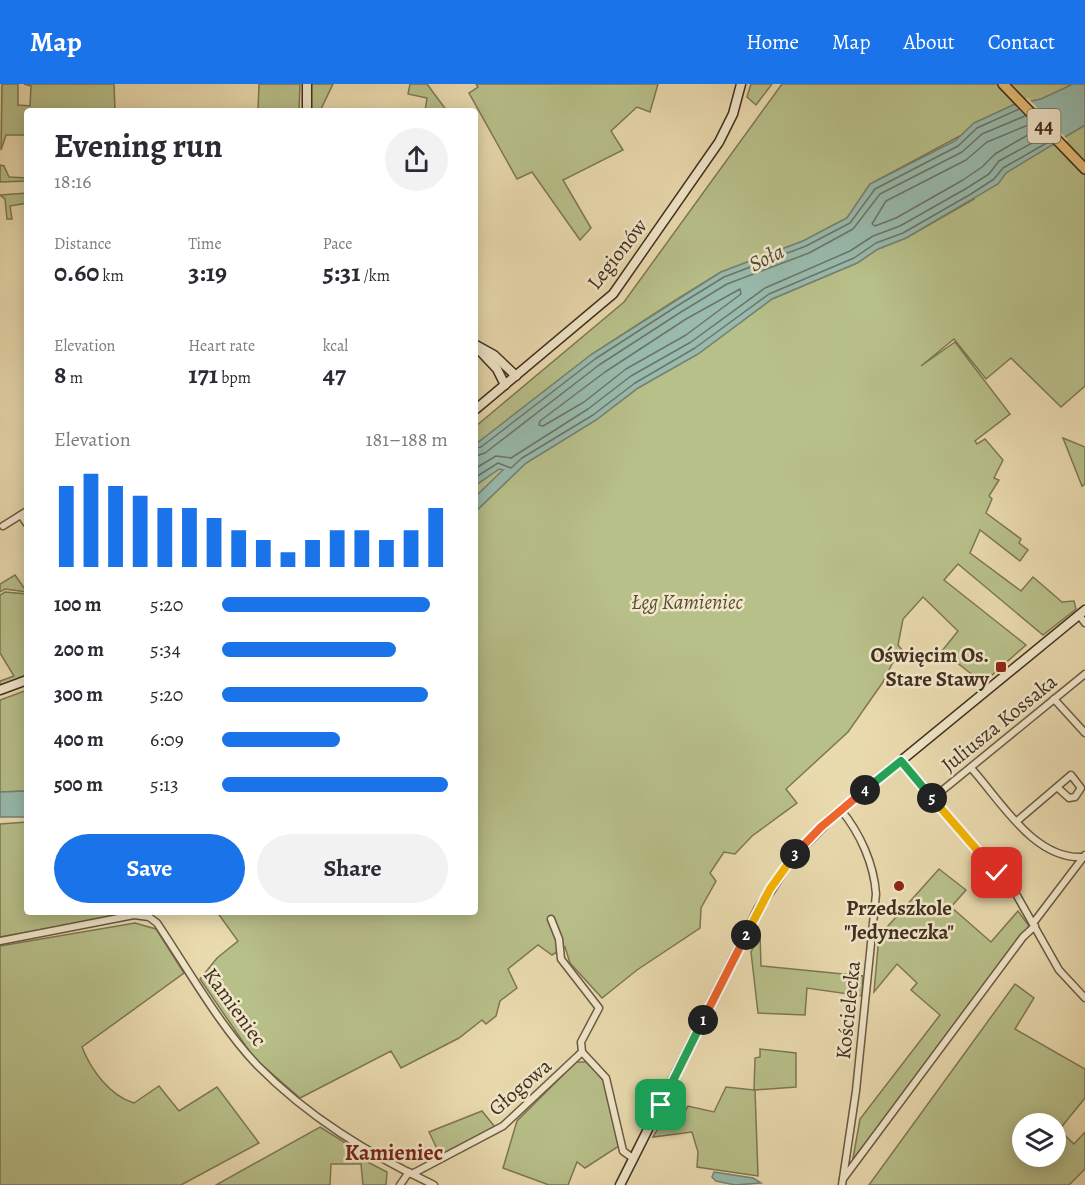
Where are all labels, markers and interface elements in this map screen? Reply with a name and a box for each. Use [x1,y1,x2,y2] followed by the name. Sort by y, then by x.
[30,23,82,61] text: Map
[746,28,799,56] text: Home
[832,28,870,56] text: Map
[903,28,955,56] text: About
[988,28,1055,56] text: Contact
[1028,109,1060,143] road number: 44
[54,123,223,168] text: Evening run
[385,128,448,191] button: share
[54,168,91,195] text: 18:16
[580,212,654,295] street label: Legionów
[54,233,111,255] text: Distance
[188,233,222,255] text: Time
[323,233,352,255] text: Pace
[744,237,789,279] water label: Soła
[54,255,99,290] text: 0.60
[188,255,227,290] text: 3:19
[323,255,360,290] text: 5:31
[99,265,124,287] text: km
[360,265,390,287] text: /km
[54,335,115,357] text: Elevation
[188,335,255,357] text: Heart rate
[323,335,348,357] text: kcal
[54,357,66,392] text: 8
[188,357,218,392] text: 171
[323,357,346,392] text: 47
[66,367,83,389] text: m
[218,367,251,389] text: bpm
[54,426,131,453] text: Elevation
[366,426,448,453] text: 181–188 m
[631,588,743,616] park label: Łęg Kamieniec
[54,591,102,618] text: 100 m
[150,591,184,618] text: 5:20
[54,636,104,663] text: 200 m
[150,636,181,663] text: 5:34
[870,641,990,693] place label: Oświęcim Os. Stare Stawy
[994,660,1008,674] marker: Oświęcim Os. Stare Stawy
[935,667,1063,778] street label: Juliusza Kossaka
[54,681,103,708] text: 300 m
[150,681,184,708] text: 5:20
[54,726,104,753] text: 400 m
[150,726,184,753] text: 6:09
[54,771,103,798] text: 500 m
[150,771,179,798] text: 5:13
[850,775,880,805] pin: 4
[861,779,869,801] text: 4
[917,783,947,813] pin: 5
[929,787,935,809] text: 5
[54,834,245,903] button: Save
[257,834,448,903] button: Share
[780,839,810,869] pin: 3
[792,843,798,865] text: 3
[971,847,1022,898] pin
[980,856,1013,889] icon: check
[892,879,906,893] marker: Przedszkole "Jedyneczka"
[844,894,954,946] place label: Przedszkole "Jedyneczka"
[731,920,761,950] pin: 2
[742,924,750,946] text: 2
[829,959,867,1061] street label: Kościelecka
[197,962,273,1052] street label: Kamieniec
[688,1005,718,1035] pin: 1
[700,1009,706,1031] text: 1
[483,1052,558,1122] street label: Głogowa
[635,1079,686,1130] pin
[644,1088,677,1121] icon: arrive
[1012,1113,1066,1167] map controls
[1012,1113,1066,1167] button: layers
[345,1138,443,1168] district label: Kamieniec

